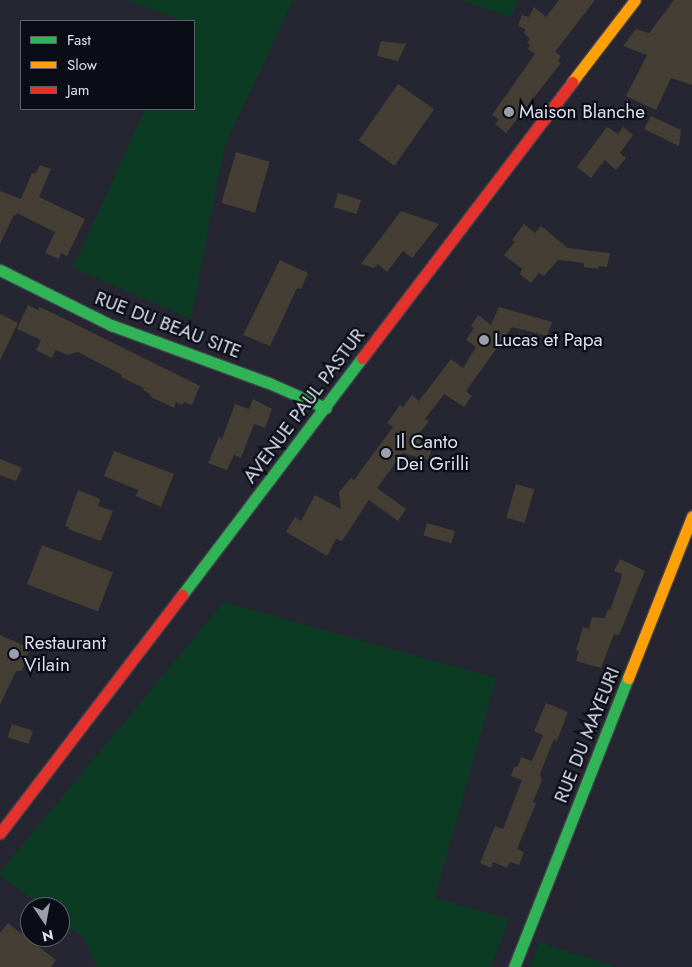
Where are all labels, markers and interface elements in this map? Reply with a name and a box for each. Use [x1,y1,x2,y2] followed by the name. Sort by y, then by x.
[20,20,195,110] legend
[67,29,91,51] text: Fast
[67,54,97,76] text: Slow
[67,79,90,101] text: Jam
[519,101,645,123] place label: Maison Blanche
[503,106,515,118] marker: Maison Blanche
[92,287,244,363] street label: RUE DU BEAU SITE
[238,324,370,488] street label: AVENUE PAUL PASTUR
[494,329,603,351] place label: Lucas et Papa
[478,334,490,346] marker: Lucas et Papa
[396,431,469,475] place label: Il Canto Dei Grilli
[380,447,392,459] marker: Il Canto Dei Grilli
[24,632,106,676] place label: Restaurant Vilain
[8,648,20,660] marker: Restaurant Vilain
[549,664,625,806] street label: RUE DU MAYEURI
[20,897,70,947] north arrow
[40,925,55,947] text: N

